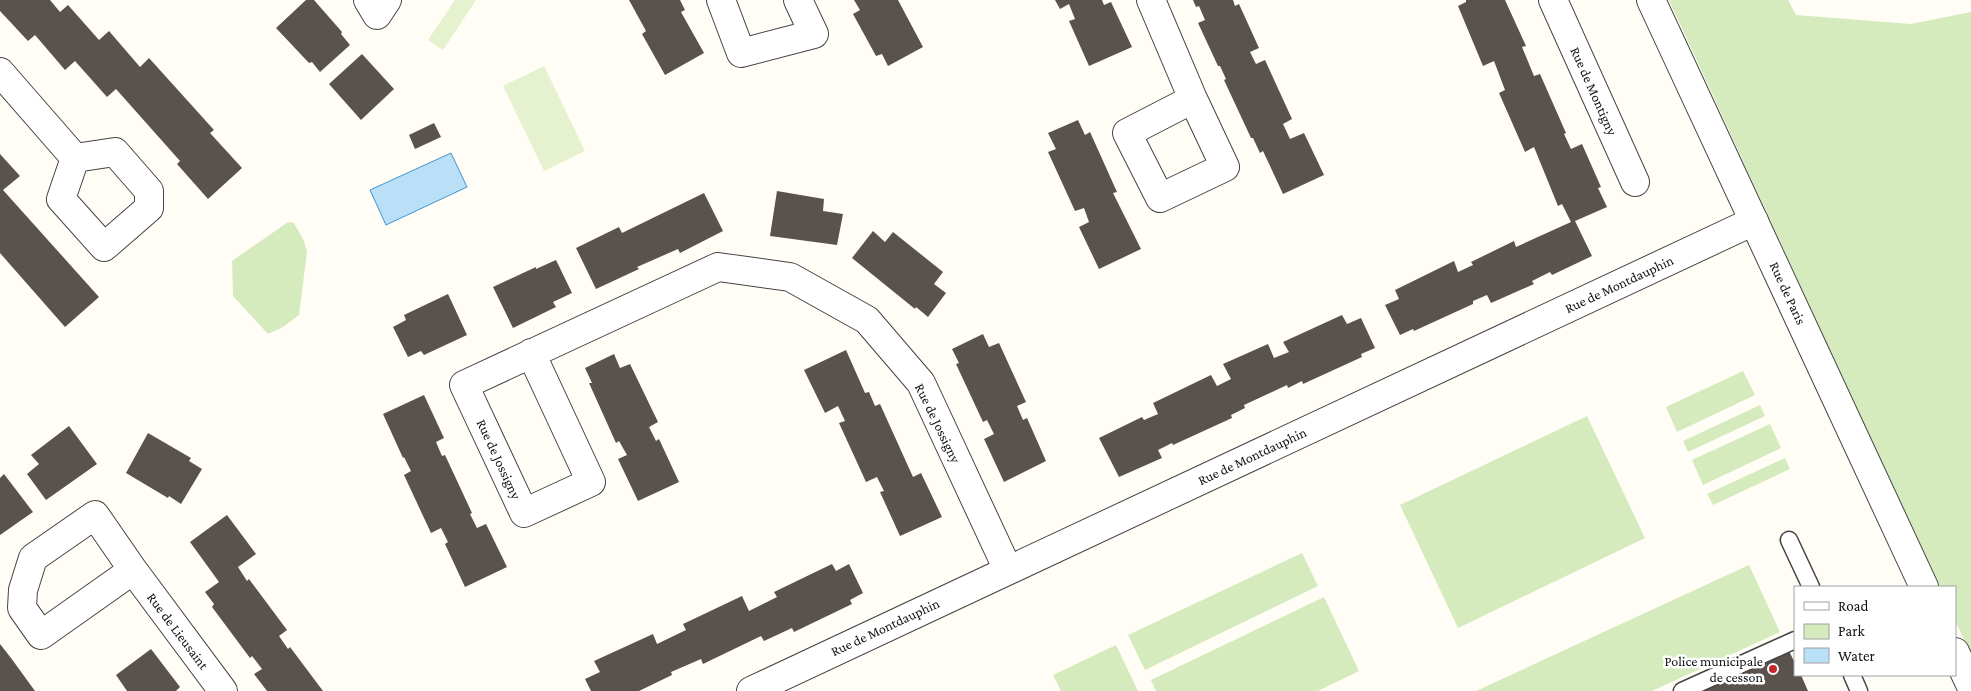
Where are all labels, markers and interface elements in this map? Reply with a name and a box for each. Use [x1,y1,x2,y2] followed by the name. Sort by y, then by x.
[1567,44,1621,138] street label: Rue de Montigny
[1562,252,1676,316] street label: Rue de Montdauphin
[1767,259,1809,327] street label: Rue de Paris
[912,381,964,466] street label: Rue de Jossigny
[473,416,525,502] street label: Rue de Jossigny
[1195,424,1309,488] street label: Rue de Montdauphin
[1794,586,1956,676] legend
[144,589,212,673] street label: Rue de Lieusaint
[828,595,942,659] street label: Rue de Montdauphin
[1838,598,1869,614] text: Road
[1838,623,1865,639] text: Park
[1838,648,1875,664] text: Water
[1664,653,1763,685] place label: Police municipale de cesson
[1767,663,1779,675] marker: Police municipale de cesson

